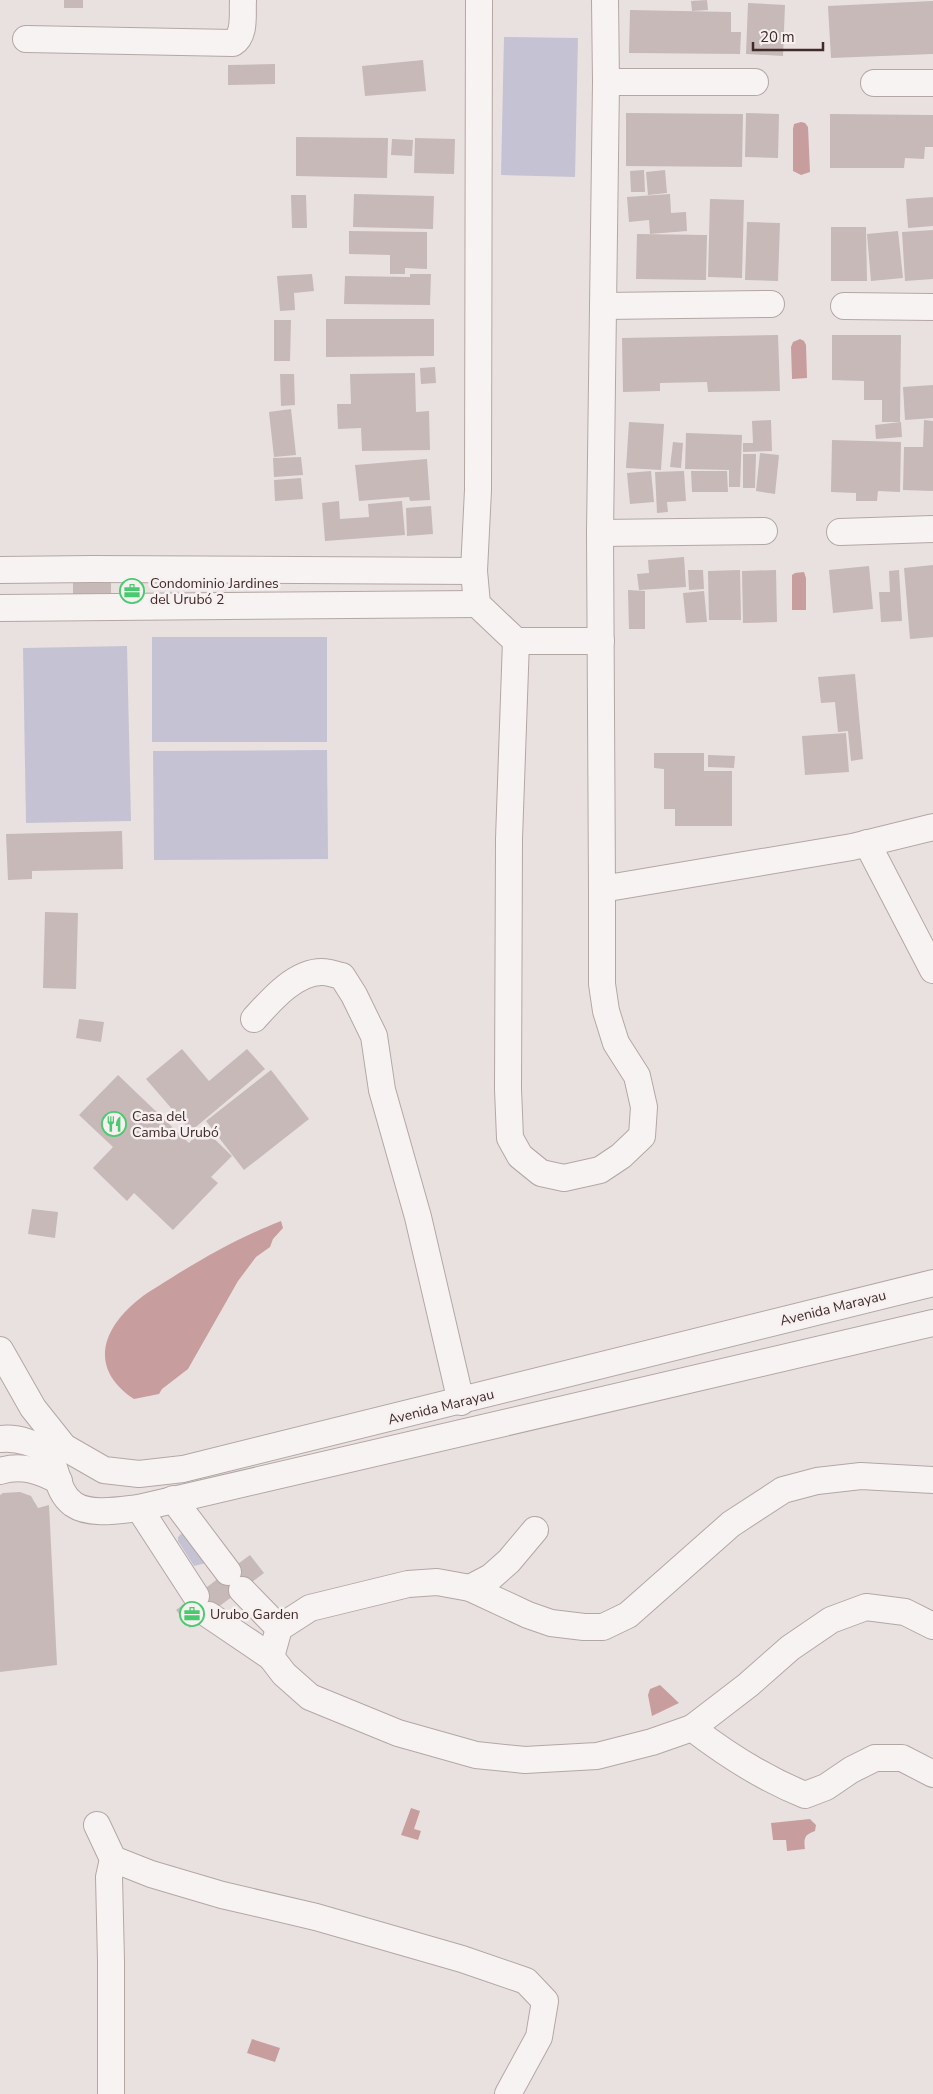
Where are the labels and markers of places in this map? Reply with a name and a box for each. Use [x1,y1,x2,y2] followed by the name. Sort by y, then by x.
[150,574,279,609] place label: Condominio Jardines del Urubó 2
[119,578,145,604] office icon: Condominio Jardines del Urubó 2
[132,1107,219,1142] place label: Casa del Camba Urubó
[101,1111,127,1137] restaurant icon: Casa del Camba Urubó
[179,1601,205,1627] office icon: Urubo Garden
[210,1605,299,1624] place label: Urubo Garden

